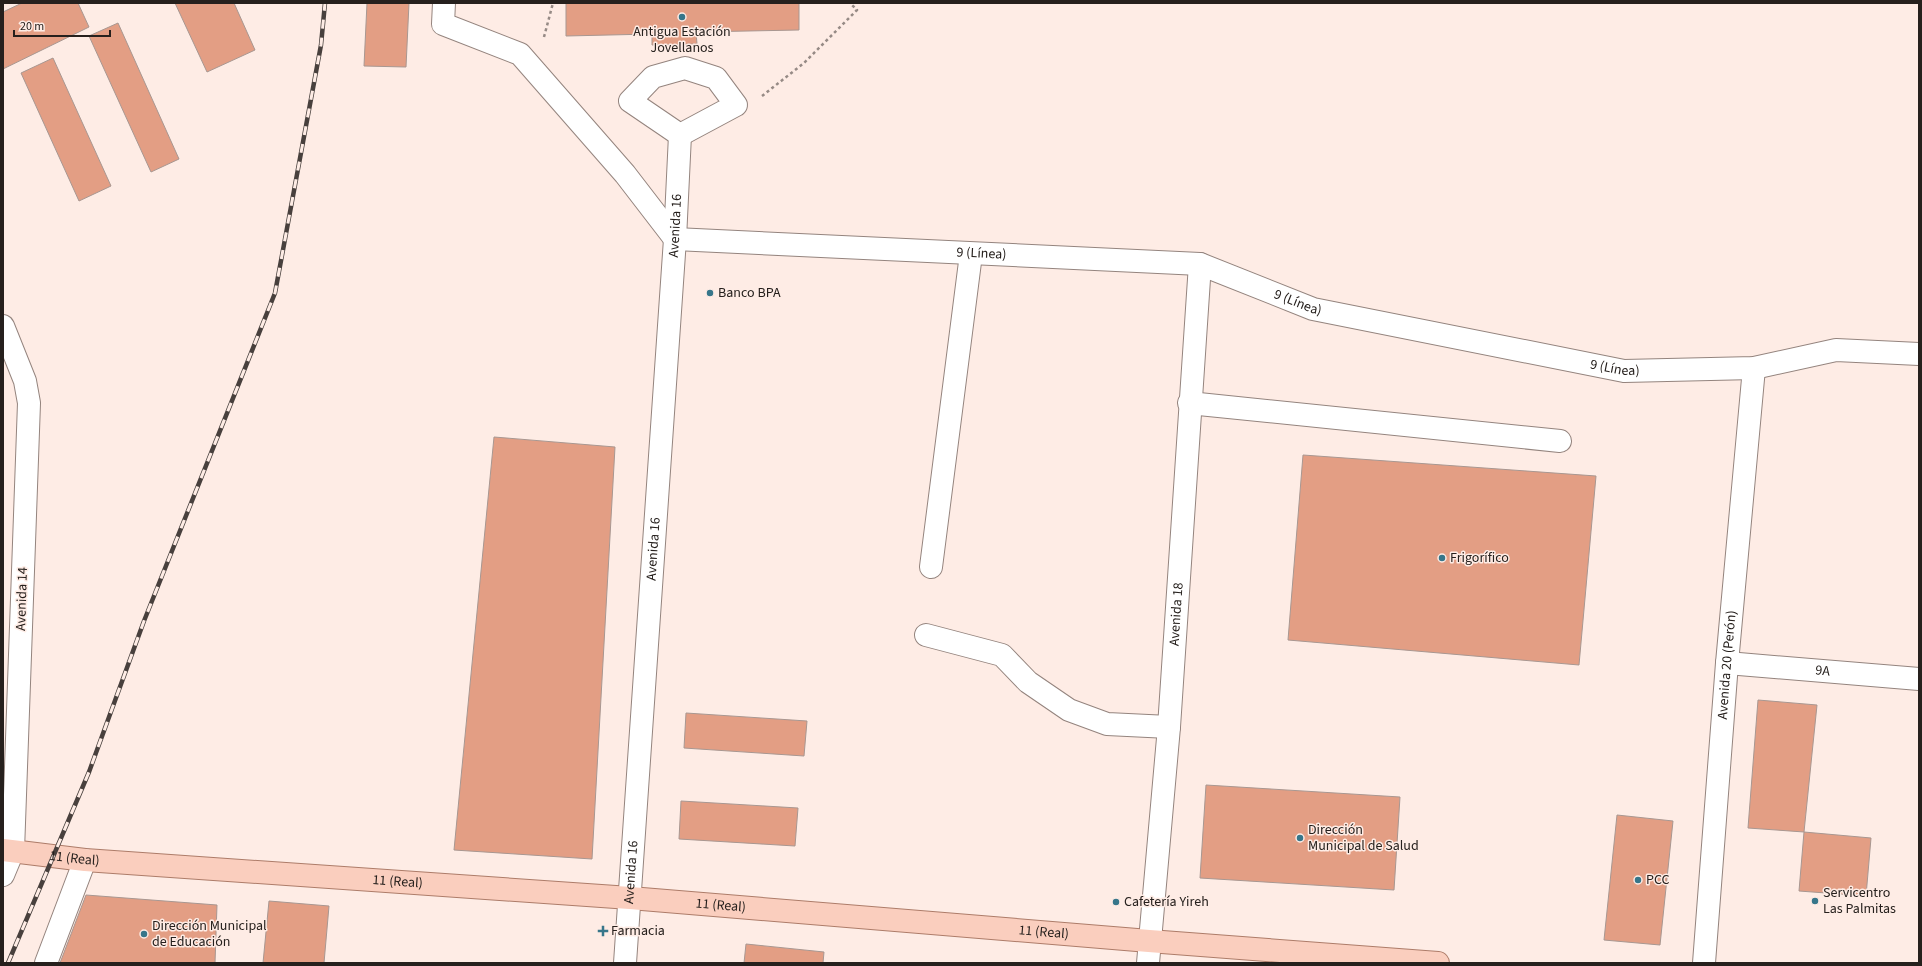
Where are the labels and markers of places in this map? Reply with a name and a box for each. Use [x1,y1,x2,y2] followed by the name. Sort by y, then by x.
[677,12,687,22] marker: Antigua Estación Jovellanos
[633,22,731,58] place label: Antigua Estación Jovellanos
[718,283,781,303] place label: Banco BPA
[705,288,715,298] marker: Banco BPA
[1450,548,1509,568] place label: Frigorífico
[1437,553,1447,563] marker: Frigorífico
[1308,820,1419,856] place label: Dirección Municipal de Salud
[1295,833,1305,843] marker: Dirección Municipal de Salud
[1646,870,1670,890] place label: PCC
[1633,875,1643,885] marker: PCC
[1823,883,1896,919] place label: Servicentro Las Palmitas
[1124,892,1209,912] place label: Cafetería Yireh
[1810,896,1820,906] marker: Servicentro Las Palmitas
[1111,897,1121,907] marker: Cafetería Yireh
[152,916,267,952] place label: Dirección Municipal de Educación
[611,921,665,941] place label: Farmacia
[598,926,608,936] marker: Farmacia
[139,929,149,939] marker: Dirección Municipal de Educación

